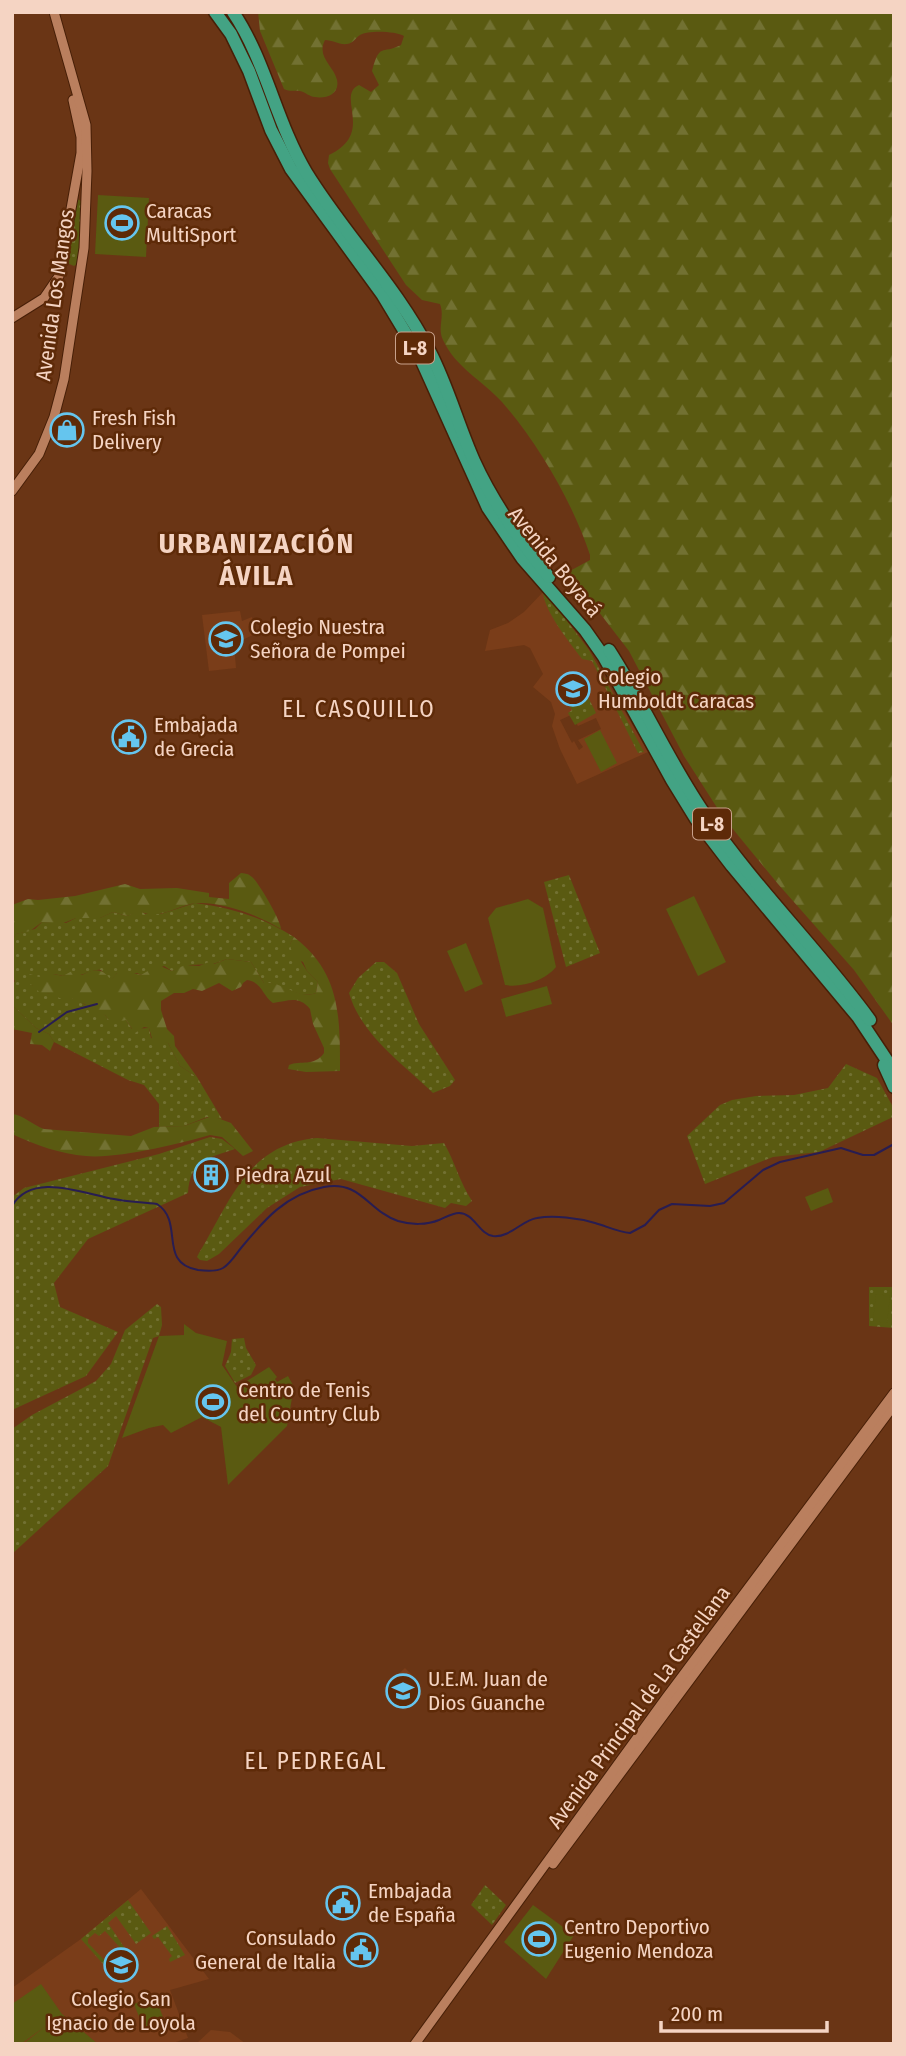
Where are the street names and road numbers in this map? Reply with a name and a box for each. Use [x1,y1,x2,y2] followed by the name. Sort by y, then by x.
[30,207,80,383] street label: Avenida Los Mangos
[396,332,434,364] road number: L-8
[503,502,607,622] street label: Avenida Boyacá
[693,808,731,839] road number: L-8
[542,1581,736,1833] street label: Avenida Principal de La Castellana

